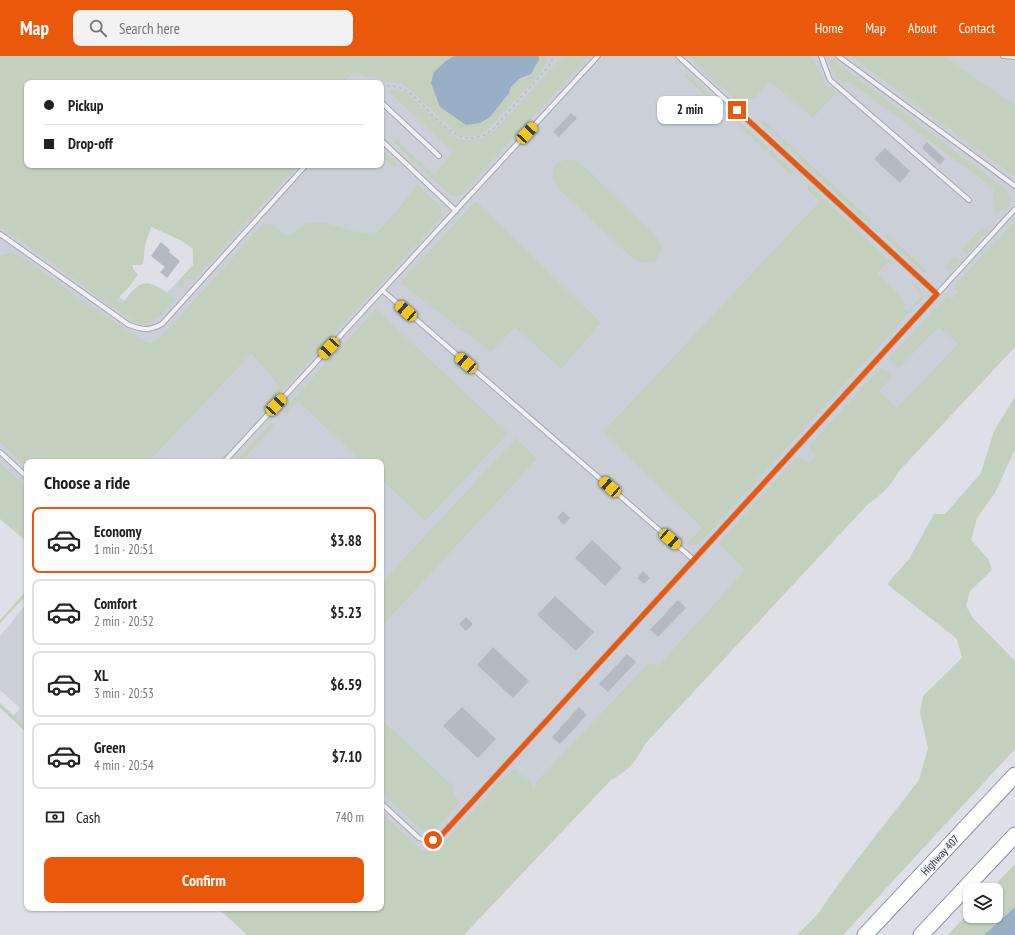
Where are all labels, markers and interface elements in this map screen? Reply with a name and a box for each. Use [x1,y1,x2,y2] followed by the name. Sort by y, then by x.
[73,10,353,46] search box
[20,16,49,40] text: Map
[87,17,109,39] icon: search
[119,19,180,38] text: Search here
[815,19,843,37] text: Home
[865,19,886,37] text: Map
[908,19,937,37] text: About
[959,19,995,37] text: Contact
[68,96,103,115] text: Pickup
[657,96,723,124] callout: 2 min
[677,101,703,118] text: 2 min
[728,101,746,119] route end
[514,120,540,146] car
[68,134,113,153] text: Drop-off
[393,299,419,323] car
[316,335,342,361] car
[453,351,479,375] car
[263,392,289,418] car
[44,471,130,494] text: Choose a ride
[597,475,623,499] car
[46,522,82,558] icon: car
[94,522,142,541] text: Economy
[657,527,683,551] car
[330,531,362,550] text: $3.88
[94,541,154,558] text: 1 min · 20:51
[46,594,82,630] icon: car
[94,594,137,613] text: Comfort
[330,603,362,622] text: $5.23
[94,613,154,630] text: 2 min · 20:52
[46,666,82,702] icon: car
[94,666,108,685] text: XL
[330,675,362,694] text: $6.59
[94,685,154,702] text: 3 min · 20:53
[46,738,82,774] icon: car
[94,738,126,757] text: Green
[332,747,362,766] text: $7.10
[94,757,154,774] text: 4 min · 20:54
[44,806,66,828] icon: cash
[76,808,100,827] text: Cash
[335,809,364,826] text: 740 m
[424,831,442,849] route start
[918,832,962,878] street label: Highway 407
[44,857,364,903] button: Confirm
[963,883,1003,923] map controls
[963,883,1003,923] button: layers

